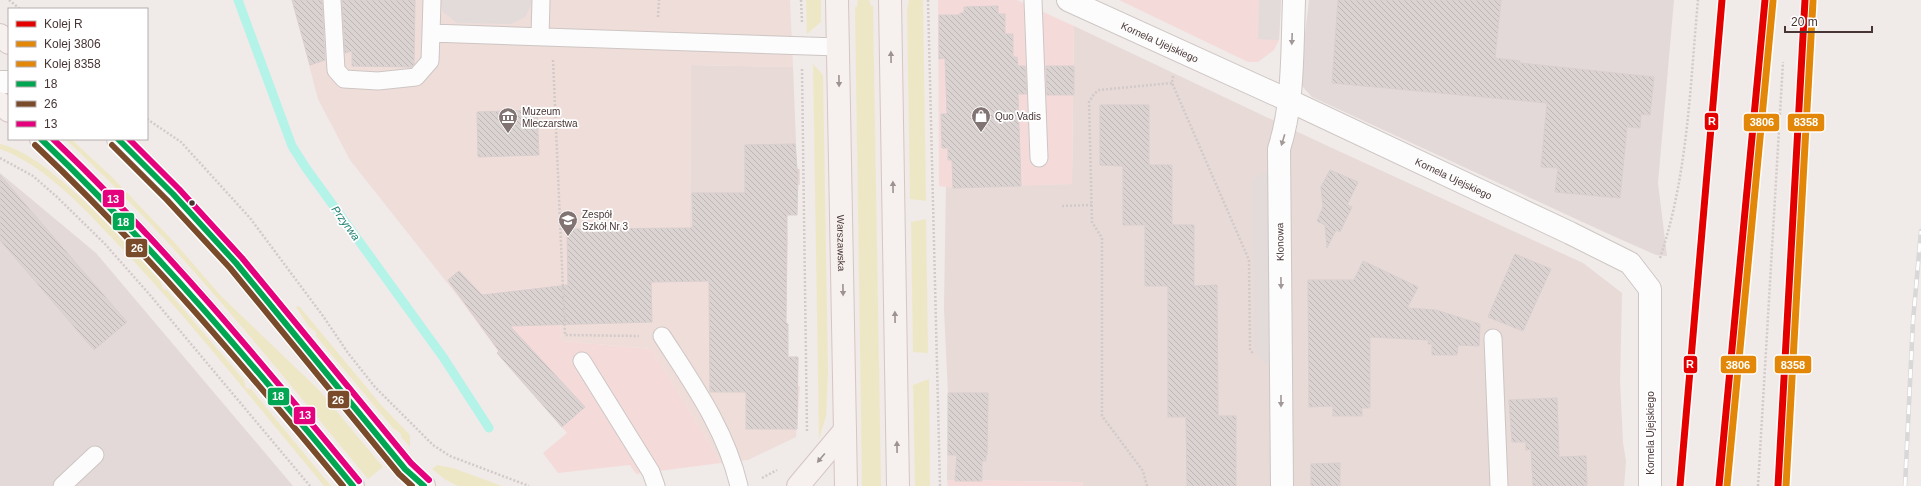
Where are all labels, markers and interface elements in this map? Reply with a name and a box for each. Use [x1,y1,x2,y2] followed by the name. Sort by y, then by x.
[8,8,148,140] legend
[1785,8,1872,34] scale bar
[1791,15,1818,29] text: 20 m
[44,17,83,31] text: Kolej R
[1120,20,1201,64] street label: Kornela Ujejskiego
[1289,33,1296,45] one-way arrow
[44,37,101,51] text: Kolej 3806
[888,50,894,63] one-way arrow
[44,57,101,71] text: Kolej 8358
[836,75,842,88] one-way arrow
[44,77,58,91] text: 18
[44,97,58,111] text: 26
[970,105,992,133] shop icon: Quo Vadis
[497,106,519,134] museum icon: Muzeum Mleczarstwa
[522,106,578,129] place label: Muzeum Mleczarstwa
[995,111,1041,122] place label: Quo Vadis
[1704,112,1719,131] line badge: R
[1743,113,1780,132] line badge: 3806
[1787,113,1825,132] line badge: 8358
[1708,115,1716,127] text: R
[1750,116,1774,128] text: 3806
[1794,116,1818,128] text: 8358
[44,117,58,131] text: 13
[1279,134,1285,146] one-way arrow
[1414,155,1494,201] street label: Kornela Ujejskiego
[890,180,896,193] one-way arrow
[102,189,125,208] line badge: 13
[107,193,119,205] text: 13
[187,198,197,208] unlabelled marker
[329,203,363,243] water label: Przyrwa
[557,209,579,237] school or university icon: Zespół Szkół Nr 3
[582,209,629,232] place label: Zespół Szkół Nr 3
[112,212,135,231] line badge: 18
[835,215,848,272] street label: Warszawska
[117,216,129,228] text: 18
[1274,222,1286,261] street label: Klonowa
[125,238,148,258] line badge: 26
[131,242,143,254] text: 26
[1277,277,1284,289] one-way arrow
[840,284,846,297] one-way arrow
[892,310,898,323] one-way arrow
[1683,355,1698,374] line badge: R
[1720,355,1757,374] line badge: 3806
[1774,355,1812,374] line badge: 8358
[1686,358,1694,370] text: R
[1726,359,1750,371] text: 3806
[1781,359,1805,371] text: 8358
[267,387,290,406] line badge: 18
[272,390,284,402] text: 18
[327,390,350,409] line badge: 26
[1645,391,1656,475] street label: Kornela Ujejskiego
[332,394,344,406] text: 26
[1278,395,1284,408] one-way arrow
[293,406,316,425] line badge: 13
[299,409,311,421] text: 13
[894,441,901,453] one-way arrow
[817,453,826,463] one-way arrow

